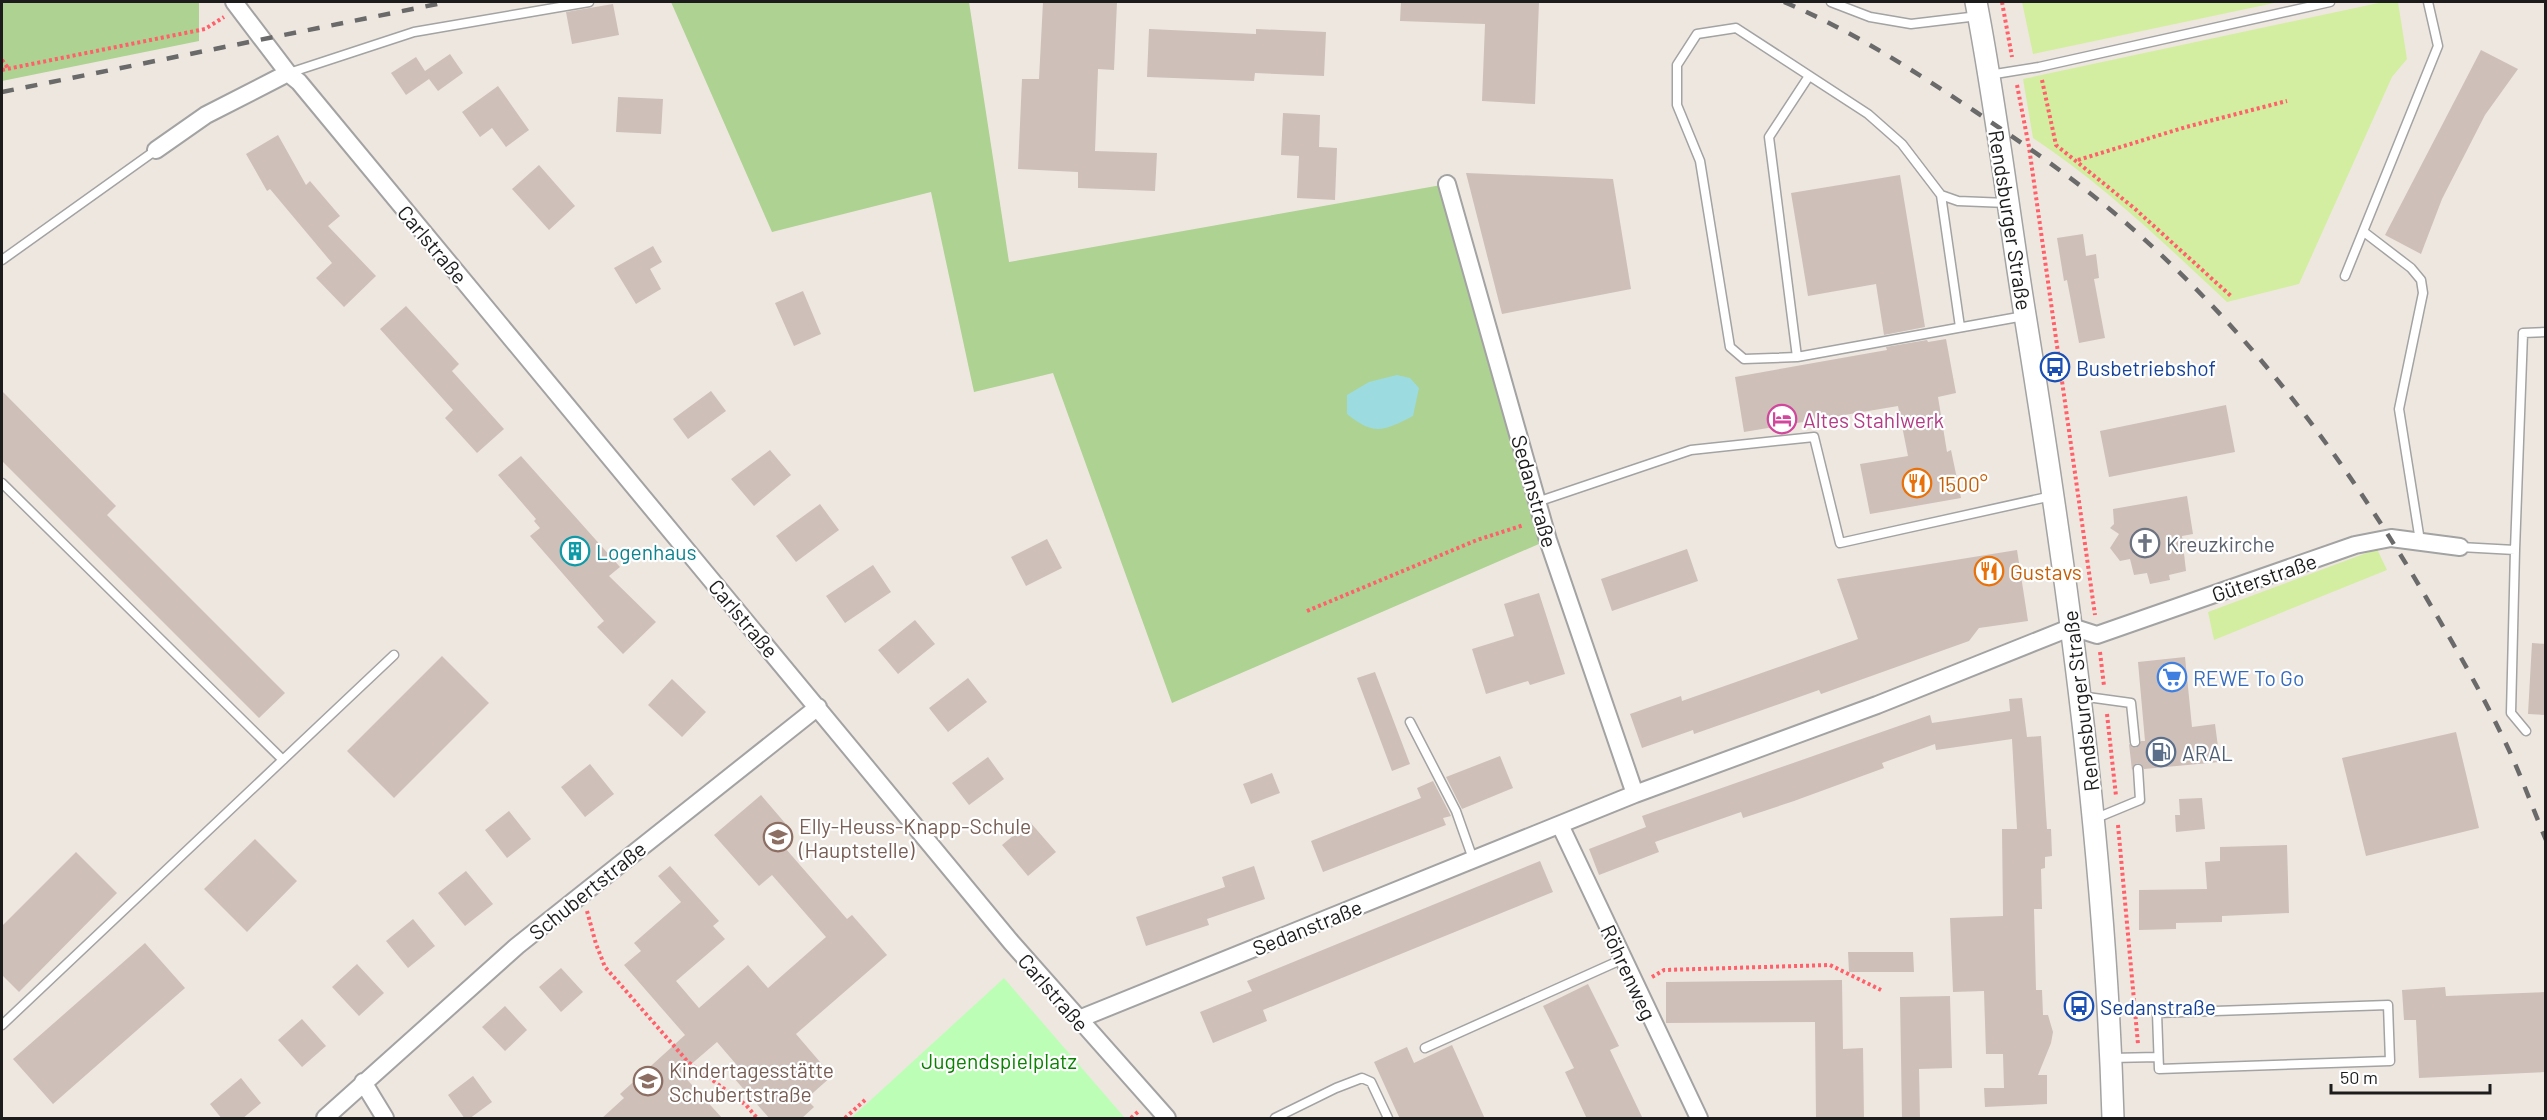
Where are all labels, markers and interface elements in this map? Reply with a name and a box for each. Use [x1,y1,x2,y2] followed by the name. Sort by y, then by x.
[1984,128,2038,312] street label: Rendsburger Straße
[393,200,473,288] street label: Carlstraße
[2039,351,2071,383] bus stop icon: Busbetriebshof
[2076,355,2216,380] place label: Busbetriebshof
[1766,403,1798,435] hotel icon: Altes Stahlwerk
[1803,407,1944,432] place label: Altes Stahlwerk
[1507,432,1563,550] street label: Sedanstraße
[1901,467,1933,499] restaurant icon: 1500°
[1938,471,1988,496] place label: 1500°
[2129,527,2161,559] church icon: Kreuzkirche
[2166,531,2275,556] place label: Kreuzkirche
[559,535,591,567] building icon: Logenhaus
[596,539,697,564] place label: Logenhaus
[2208,547,2320,607] street label: Güterstraße
[1973,555,2005,587] restaurant icon: Gustavs
[2010,559,2082,584] place label: Gustavs
[704,574,784,662] street label: Carlstraße
[2056,609,2104,793] street label: Rendsburger Straße
[2156,661,2188,693] supermarket icon: REWE To Go
[2193,665,2304,690] place label: REWE To Go
[2145,736,2177,768] fuel station icon: ARAL
[2182,740,2233,765] place label: ARAL
[798,813,1031,862] place label: Elly-Heuss-Knapp-Schule (Hauptstelle)
[762,821,794,853] school or university icon: Elly-Heuss-Knapp-Schule (Hauptstelle)
[524,835,650,945] street label: Schubertstraße
[1249,894,1365,960] street label: Sedanstraße
[1596,920,1662,1024] street label: Röhrenweg
[1013,948,1095,1036] street label: Carlstraße
[2063,990,2095,1022] bus stop icon: Sedanstraße
[2100,994,2216,1019] place label: Sedanstraße
[921,1048,1077,1073] park label: Jugendspielplatz
[669,1057,834,1106] place label: Kindertagesstätte Schubertstraße
[2331,1057,2490,1095] scale bar
[632,1065,664,1097] school or university icon: Kindertagesstätte Schubertstraße
[2340,1066,2378,1088] text: 50 m

